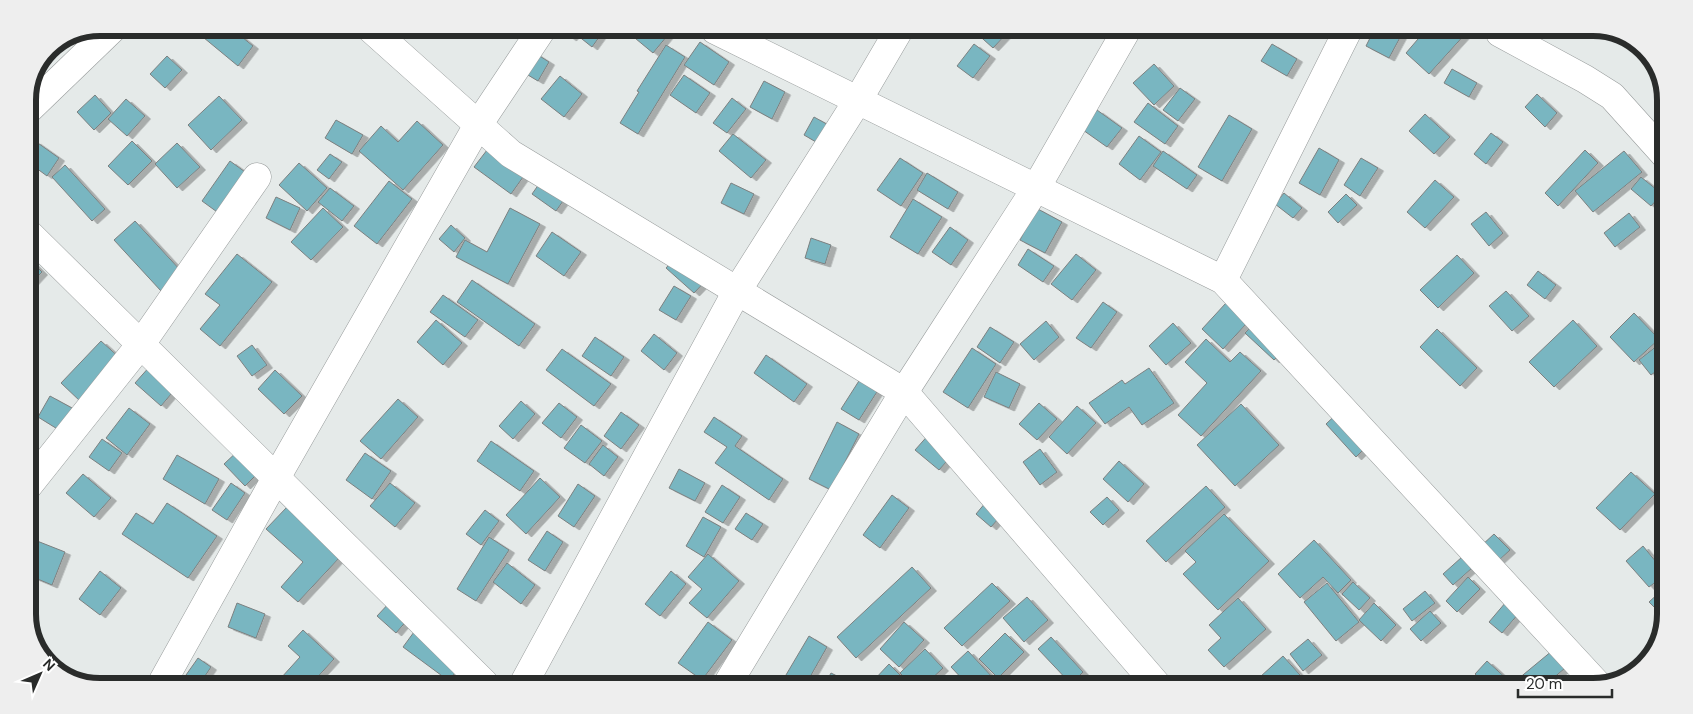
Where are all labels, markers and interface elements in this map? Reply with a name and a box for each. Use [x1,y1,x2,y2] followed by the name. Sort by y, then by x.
[15,649,65,699] north arrow
[39,655,59,675] text: N
[1518,666,1612,698] scale bar
[1526,674,1562,694] text: 20 m

